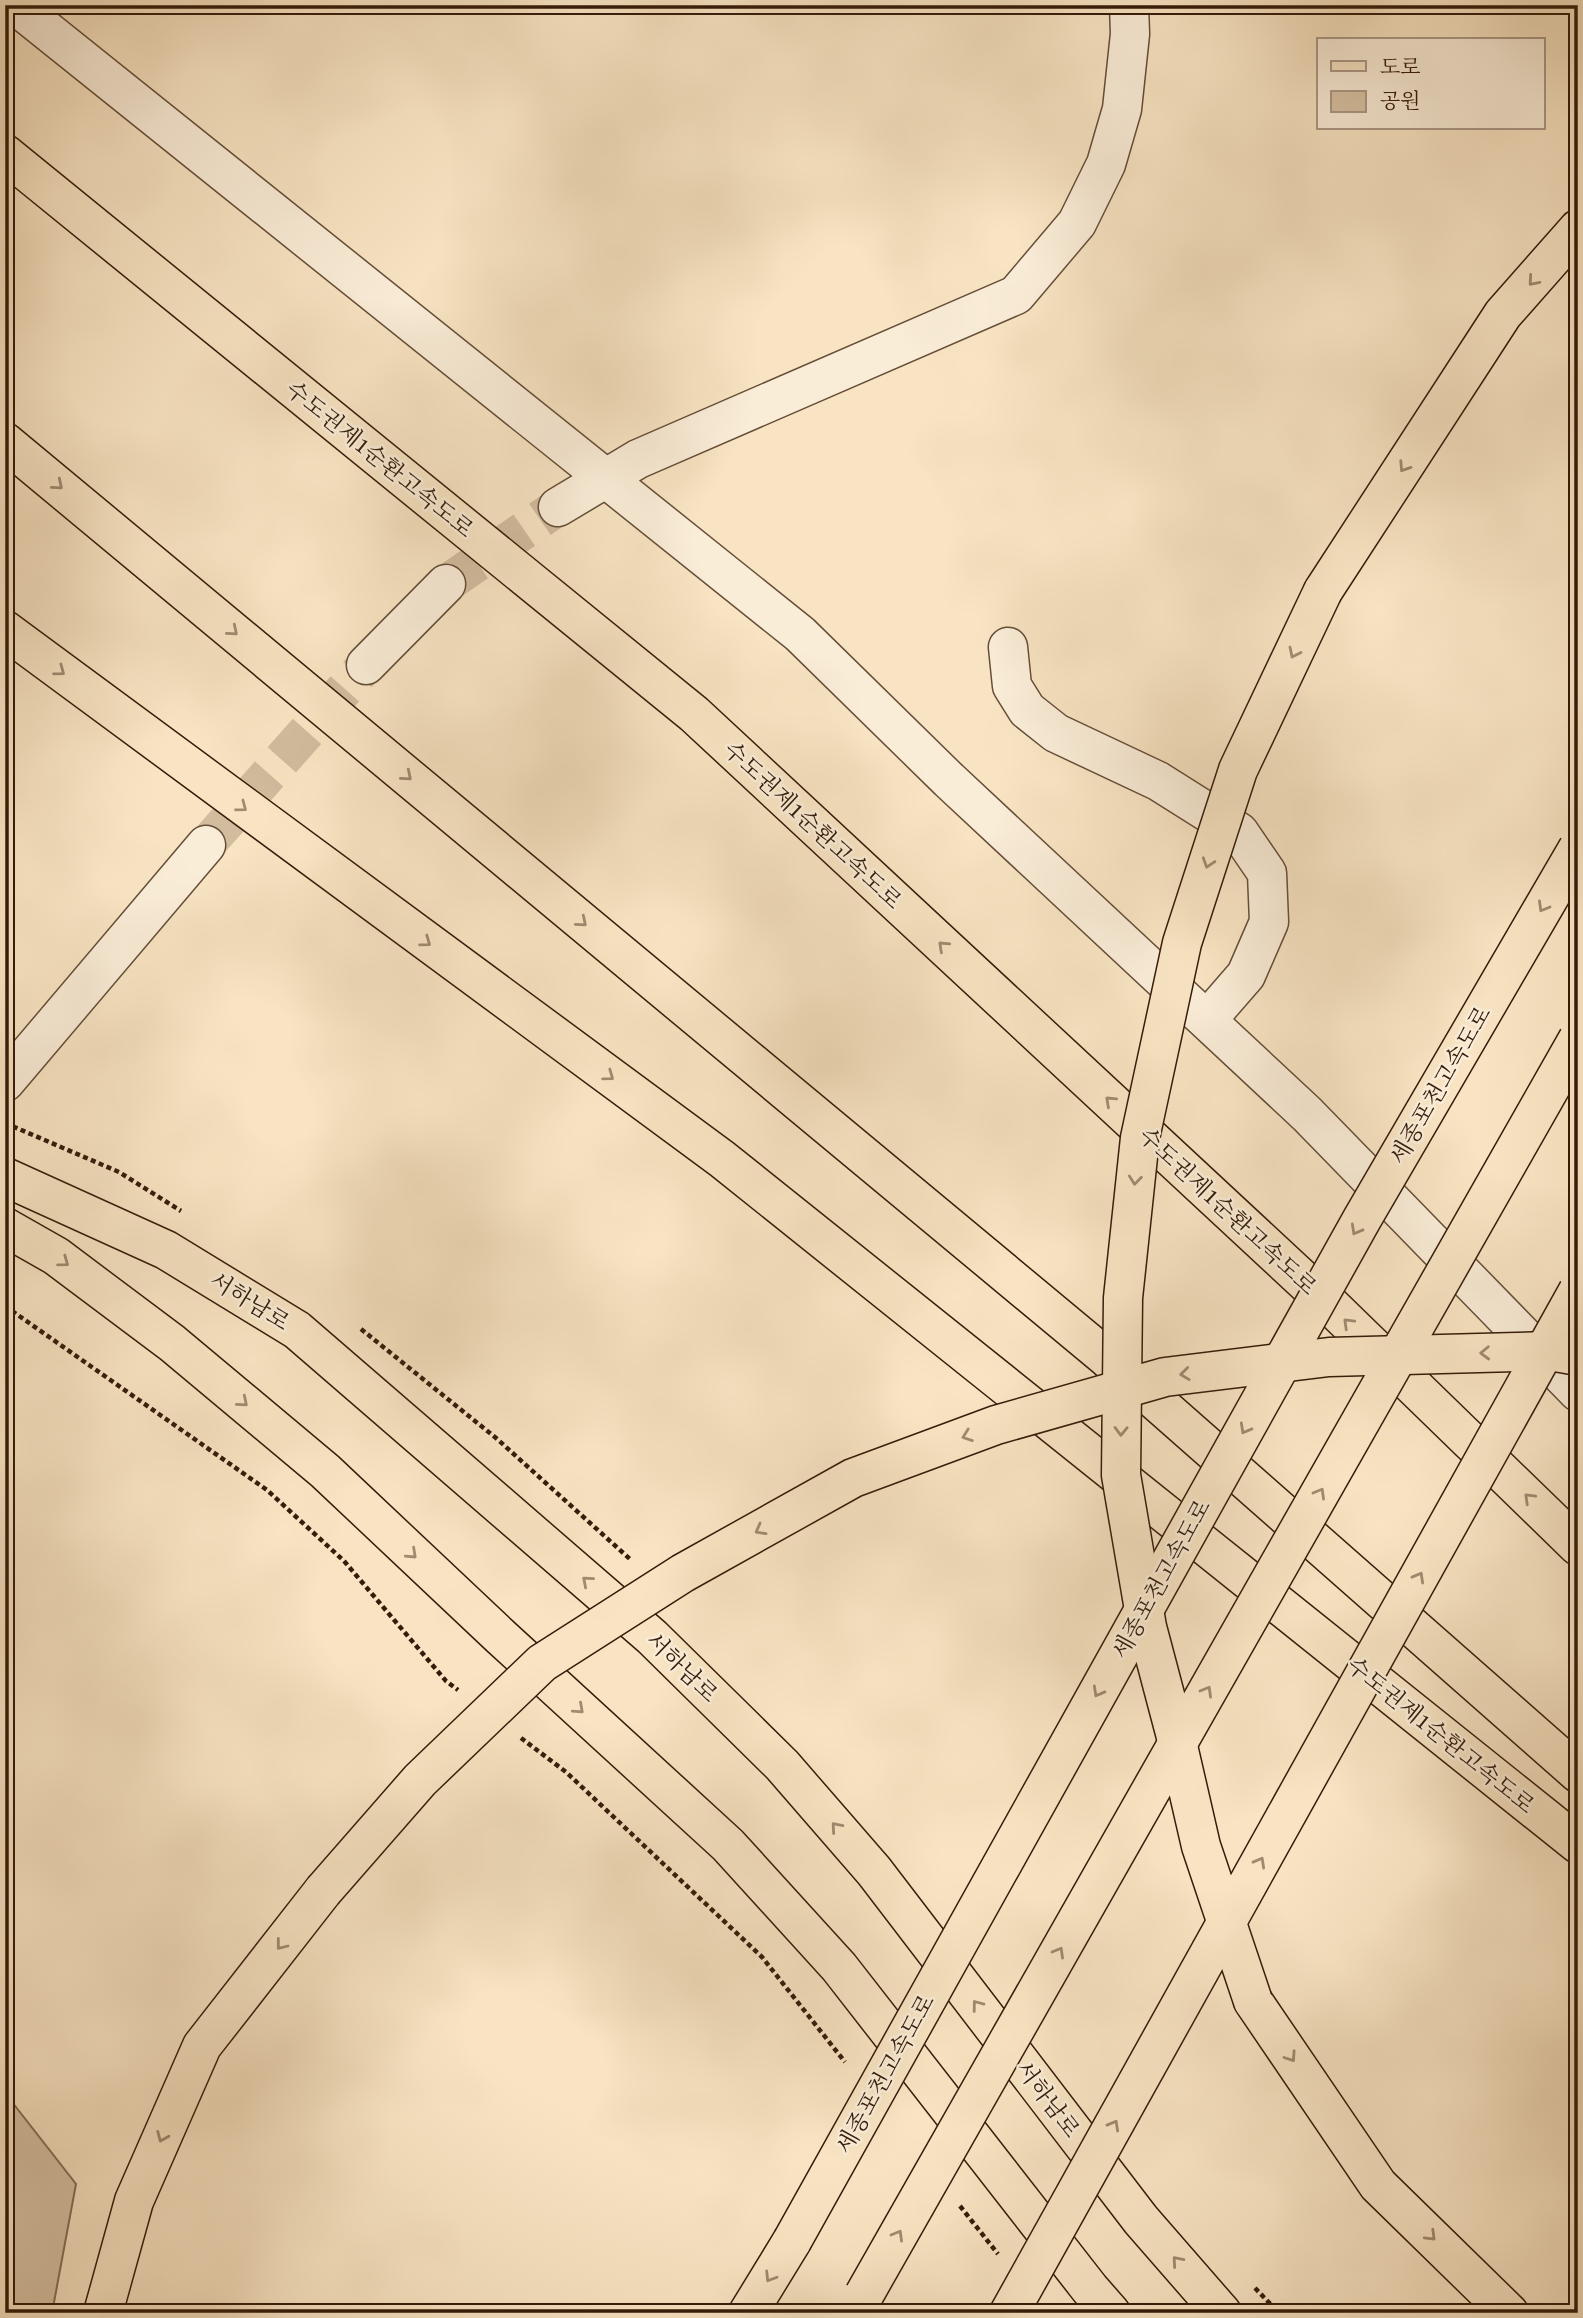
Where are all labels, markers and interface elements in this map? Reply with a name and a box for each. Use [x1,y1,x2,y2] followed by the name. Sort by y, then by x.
[1317,38,1544,130] legend
[1380,51,1421,82] text: 도로
[1380,85,1421,116] text: 공원
[1529,272,1541,285] one-way arrow
[279,372,481,545] street label: 수도권제1순환고속도로
[1399,460,1412,473] one-way arrow
[50,477,62,490] one-way arrow
[224,623,237,635] one-way arrow
[1288,646,1302,658] one-way arrow
[52,662,65,675] one-way arrow
[717,733,910,916] street label: 수도권제1순환고속도로
[400,768,412,781] one-way arrow
[235,798,247,811] one-way arrow
[1202,856,1216,869] one-way arrow
[1539,899,1552,912] one-way arrow
[574,914,587,926] one-way arrow
[418,933,431,946] one-way arrow
[938,942,951,954] one-way arrow
[1381,1000,1498,1170] street label: 세종포천고속도로
[601,1068,614,1080] one-way arrow
[1105,1097,1118,1109] one-way arrow
[1132,1119,1325,1302] street label: 수도권제1순환고속도로
[1128,1174,1143,1185] one-way arrow
[1351,1223,1364,1236] one-way arrow
[56,1254,69,1266] one-way arrow
[204,1263,297,1338] street label: 서하남로
[1343,1318,1356,1331] one-way arrow
[1480,1345,1491,1360] one-way arrow
[1180,1367,1191,1382] one-way arrow
[234,1394,247,1406] one-way arrow
[1240,1422,1253,1434] one-way arrow
[1113,1426,1129,1437] one-way arrow
[961,1428,973,1442] one-way arrow
[1312,1487,1325,1500] one-way arrow
[1103,1493,1218,1664] street label: 세종포천고속도로
[1524,1494,1537,1507] one-way arrow
[755,1522,768,1535] one-way arrow
[404,1545,417,1558] one-way arrow
[1410,1572,1424,1585] one-way arrow
[582,1577,595,1589] one-way arrow
[639,1624,726,1709] street label: 서하남로
[1340,1648,1542,1821] street label: 수도권제1순환고속도로
[1093,1685,1106,1697] one-way arrow
[1199,1685,1212,1698] one-way arrow
[571,1701,584,1713] one-way arrow
[832,1822,844,1835] one-way arrow
[1252,1856,1265,1869] one-way arrow
[277,1936,289,1949] one-way arrow
[1051,1947,1064,1960] one-way arrow
[827,1988,942,2159] street label: 세종포천고속도로
[972,2000,985,2013] one-way arrow
[1283,2049,1296,2062] one-way arrow
[1008,2053,1088,2144] street label: 서하남로
[1106,2119,1119,2132] one-way arrow
[156,2129,170,2142] one-way arrow
[1422,2228,1435,2241] one-way arrow
[890,2230,903,2243] one-way arrow
[1173,2257,1185,2270] one-way arrow
[765,2269,778,2282] one-way arrow

